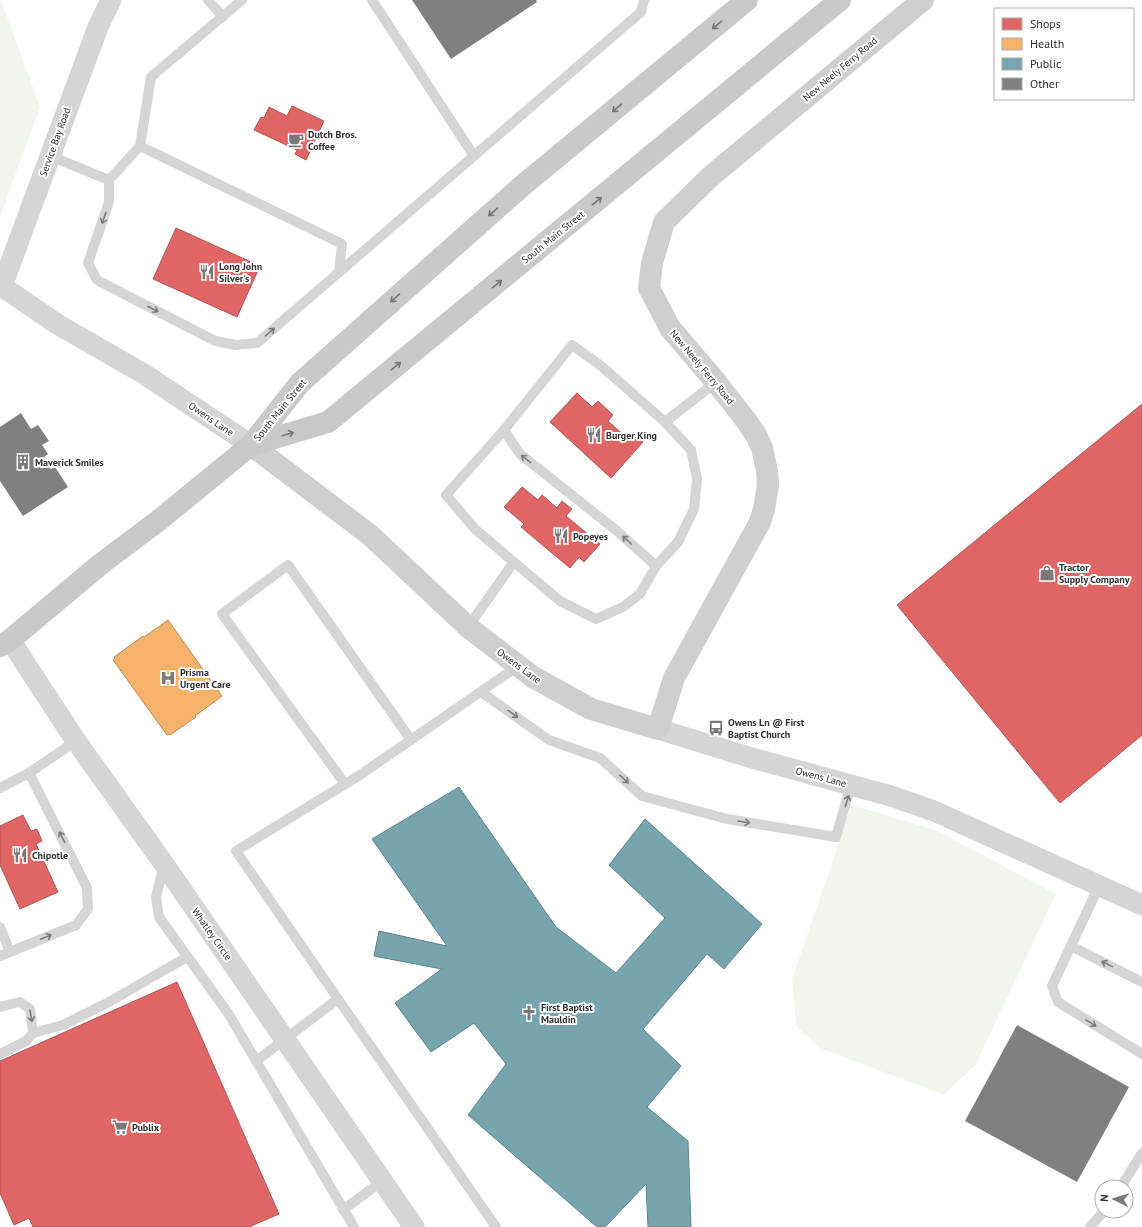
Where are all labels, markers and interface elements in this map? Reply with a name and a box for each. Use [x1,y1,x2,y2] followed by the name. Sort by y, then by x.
[994,8,1134,100] legend
[1030,16,1061,31] text: Shops
[712,20,722,29] one-way arrow
[800,34,880,104] street label: New Neely Ferry Road
[1030,36,1064,51] text: Health
[1030,56,1062,71] text: Public
[1030,76,1059,91] text: Other
[612,103,622,112] one-way arrow
[37,106,73,178] street label: Service Bay Road
[308,128,358,153] place label: Dutch Bros. Coffee
[287,131,305,149] cafe icon: Dutch Bros. Coffee
[592,197,602,206] one-way arrow
[488,207,498,217] one-way arrow
[519,207,587,266] street label: South Main Street
[99,211,107,223] one-way arrow
[219,260,262,285] place label: Long John Silver's
[198,263,216,281] restaurant icon: Long John Silver's
[491,279,502,288] one-way arrow
[391,293,401,302] one-way arrow
[147,306,159,313] one-way arrow
[265,327,276,336] one-way arrow
[667,327,737,407] street label: New Neely Ferry Road
[391,362,402,371] one-way arrow
[251,376,310,444] street label: South Main Street
[186,399,236,439] street label: Owens Lane
[585,426,603,444] restaurant icon: Burger King
[606,429,657,442] place label: Burger King
[281,430,294,437] one-way arrow
[14,453,32,471] building icon: Maverick Smiles
[520,454,531,463] one-way arrow
[35,456,104,469] place label: Maverick Smiles
[552,527,570,545] restaurant icon: Popeyes
[573,530,608,543] place label: Popeyes
[622,535,632,545] one-way arrow
[1059,561,1130,586] place label: Tractor Supply Company
[1038,564,1056,582] shop icon: Tractor Supply Company
[494,645,544,687] street label: Owens Lane
[180,666,231,691] place label: Prisma Urgent Care
[159,669,177,687] hospital icon: Prisma Urgent Care
[507,710,518,718] one-way arrow
[728,716,805,741] place label: Owens Ln @ First Baptist Church
[707,719,725,737] bus stop icon: Owens Ln @ First Baptist Church
[794,764,848,790] street label: Owens Lane
[619,775,629,784] one-way arrow
[844,795,851,808] one-way arrow
[737,818,750,826] one-way arrow
[58,832,65,844] one-way arrow
[11,846,29,864] restaurant icon: Chipotle
[32,849,68,862] place label: Chipotle
[189,905,235,963] street label: Whatley Circle
[40,933,52,940] one-way arrow
[1101,960,1113,968] one-way arrow
[541,1001,593,1026] place label: First Baptist Mauldin
[520,1004,538,1022] church icon: First Baptist Mauldin
[27,1009,35,1022] one-way arrow
[1085,1019,1097,1027] one-way arrow
[111,1118,129,1136] supermarket icon: Publix
[132,1121,160,1134] place label: Publix
[1094,1179,1134,1219] north arrow
[1097,1194,1111,1202] text: N

